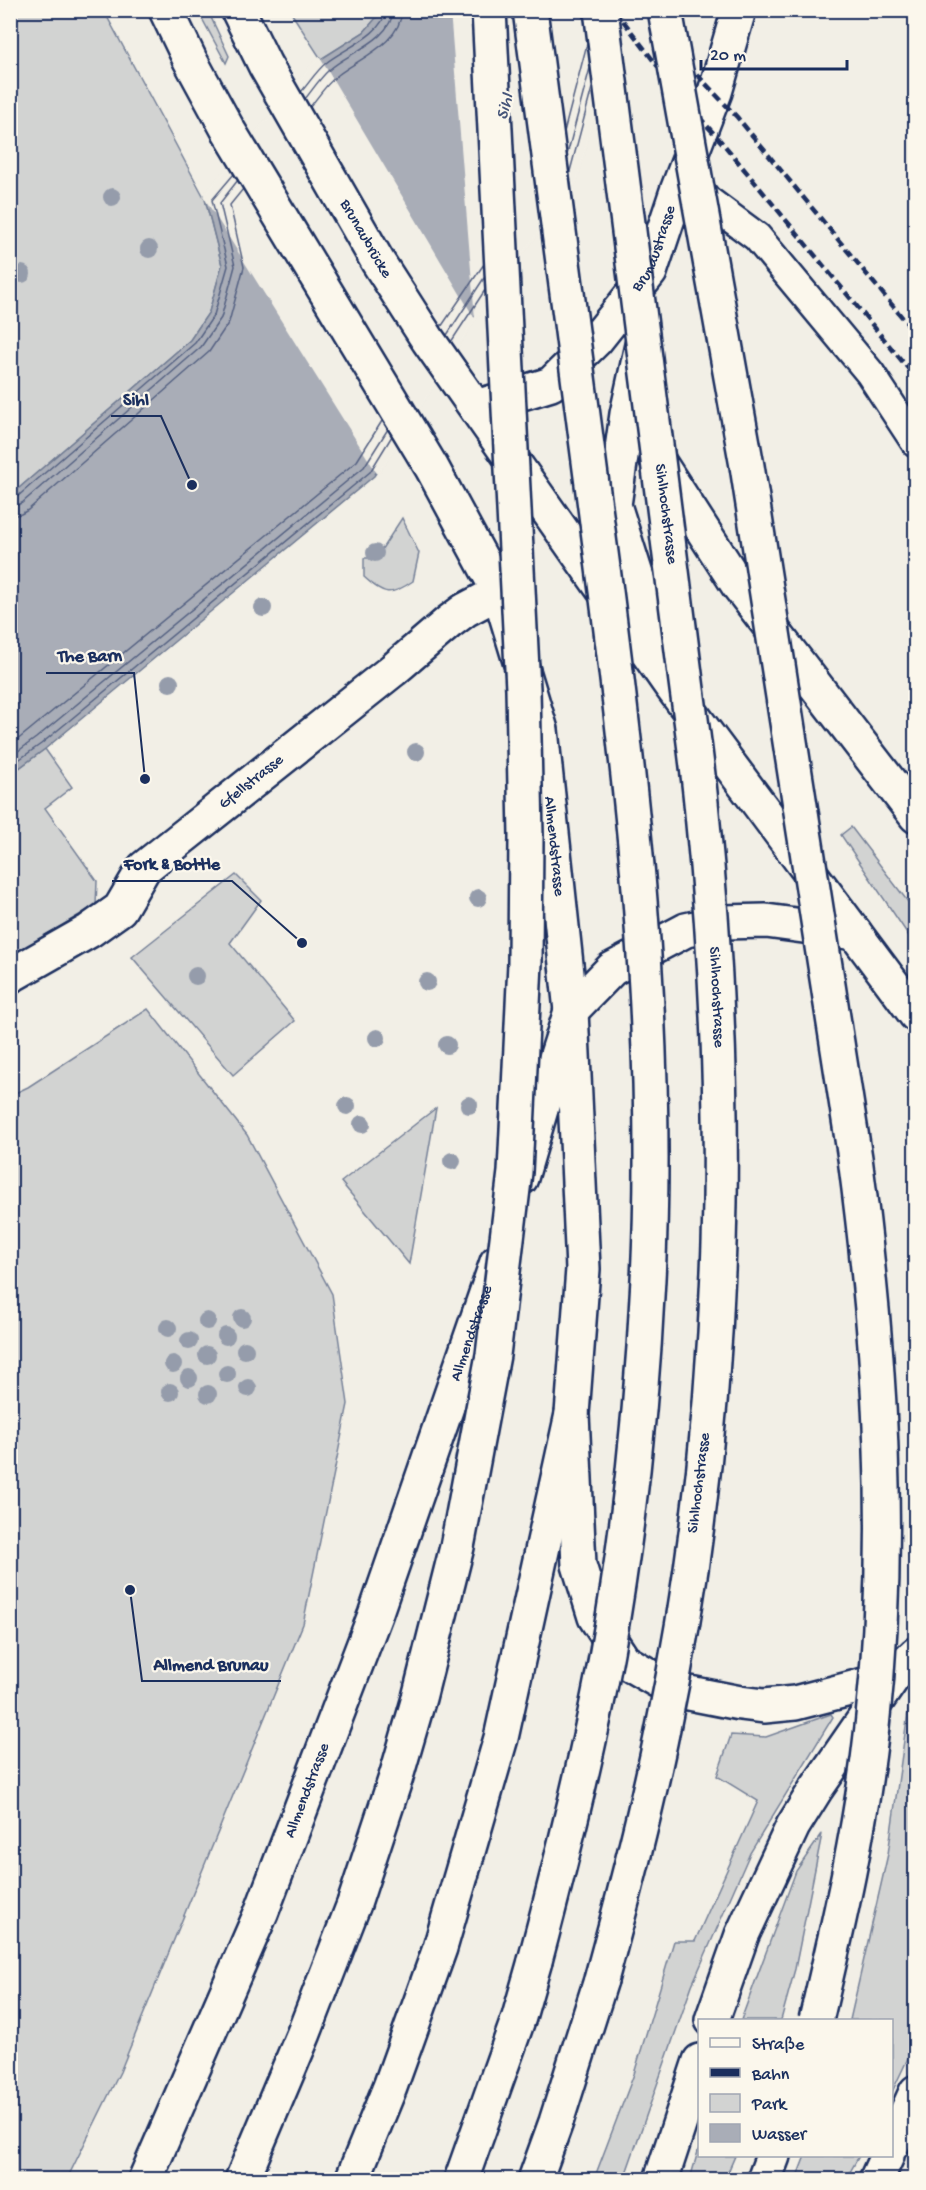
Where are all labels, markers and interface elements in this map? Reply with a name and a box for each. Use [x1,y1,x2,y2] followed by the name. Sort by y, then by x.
[701,33,846,71] scale bar
[710,46,746,67] text: 20 m
[492,91,520,122] water label: Sihl
[334,195,396,283] street label: Brunaubrücke
[628,203,681,297] street label: Brunaustrasse
[111,380,161,416] callout: Sihl
[123,391,149,412] text: Sihl
[650,463,681,566] street label: Sihlhochstrasse
[46,637,134,673] callout: The Barn
[56,647,123,668] text: The Barn
[215,750,288,814] street label: Gfellstrasse
[539,795,568,898] street label: Allmendstrasse
[112,845,232,881] callout: Fork & Bottle
[123,855,221,876] text: Fork & Bottle
[704,946,728,1049] street label: Sihlhochstrasse
[447,1282,498,1384] street label: Allmendstrasse
[684,1431,716,1534] street label: Sihlhochstrasse
[142,1645,281,1681] callout: Allmend Brunau
[153,1656,269,1677] text: Allmend Brunau
[281,1740,335,1841] street label: Allmendstrasse
[698,2019,893,2157] legend
[752,2035,805,2056] text: Straße
[751,2065,790,2086] text: Bahn
[751,2095,788,2116] text: Park
[752,2125,808,2146] text: Wasser

